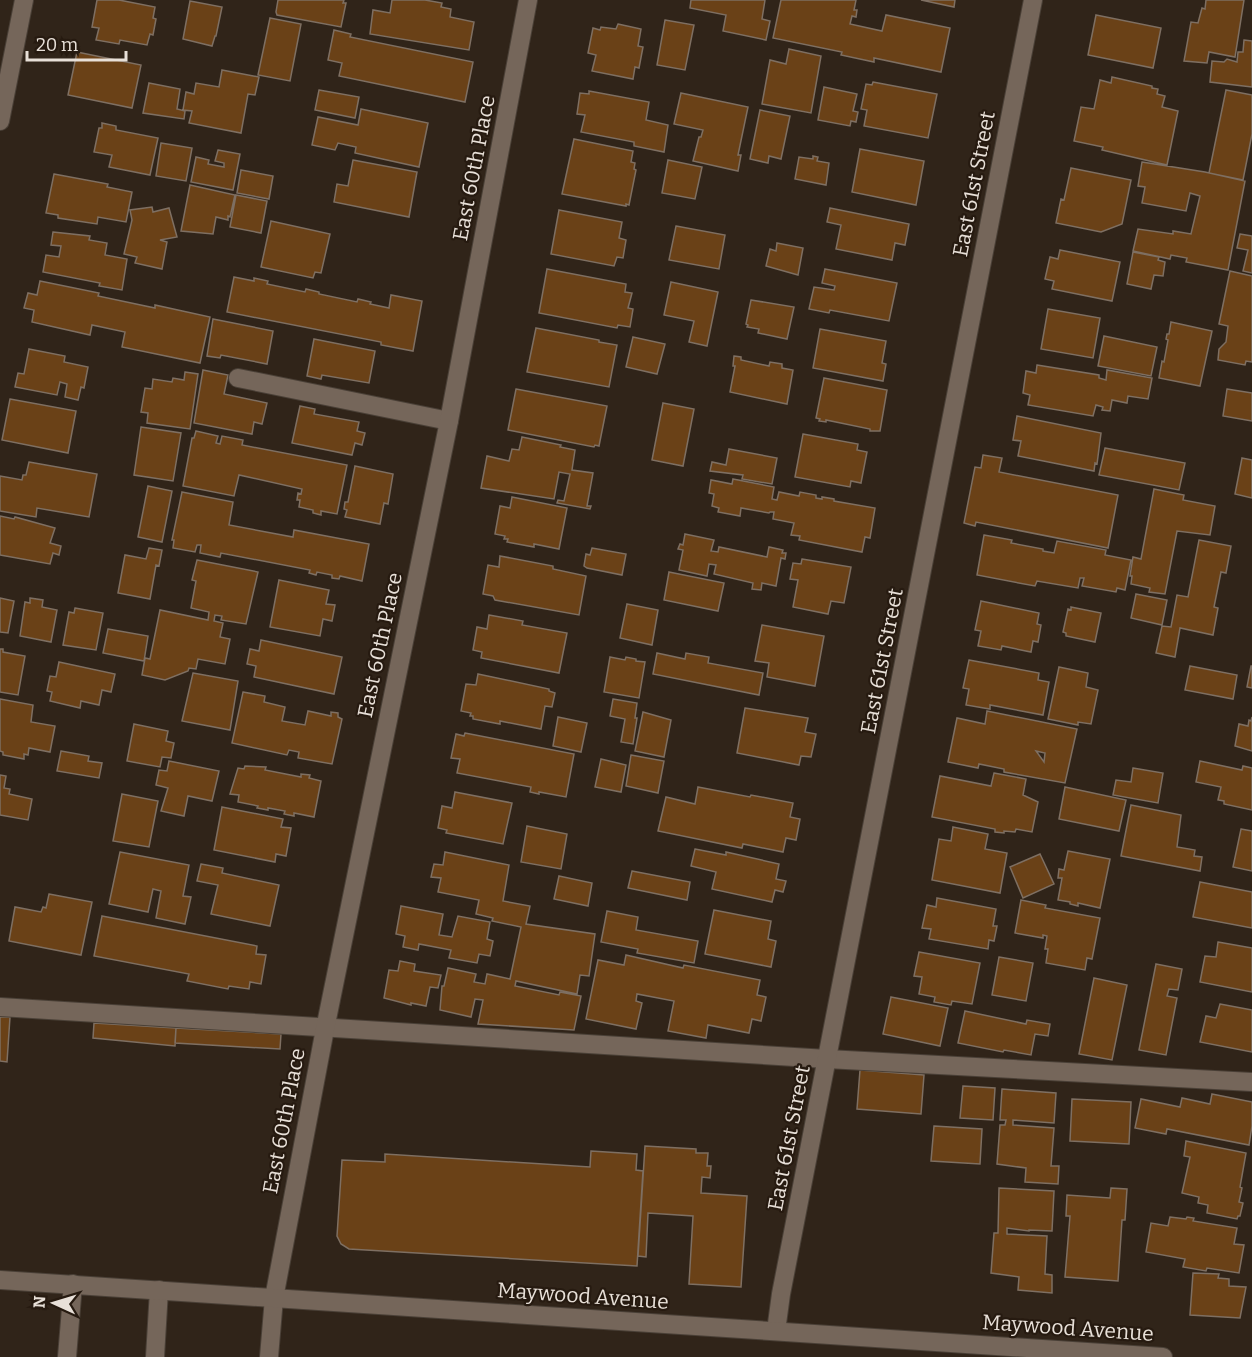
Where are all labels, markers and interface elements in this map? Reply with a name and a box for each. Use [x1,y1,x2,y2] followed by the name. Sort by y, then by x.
[27,24,126,62] scale bar
[36,34,78,56] text: 20 m
[447,93,501,243] street label: East 60th Place
[947,109,1001,259] street label: East 61st Street
[352,570,408,720] street label: East 60th Place
[855,586,909,736] street label: East 61st Street
[257,1046,311,1196] street label: East 60th Place
[762,1063,816,1213] street label: East 61st Street
[24,1273,84,1333] north arrow
[496,1277,670,1315] street label: Maywood Avenue
[30,1295,49,1309] text: N
[981,1309,1155,1347] street label: Maywood Avenue

